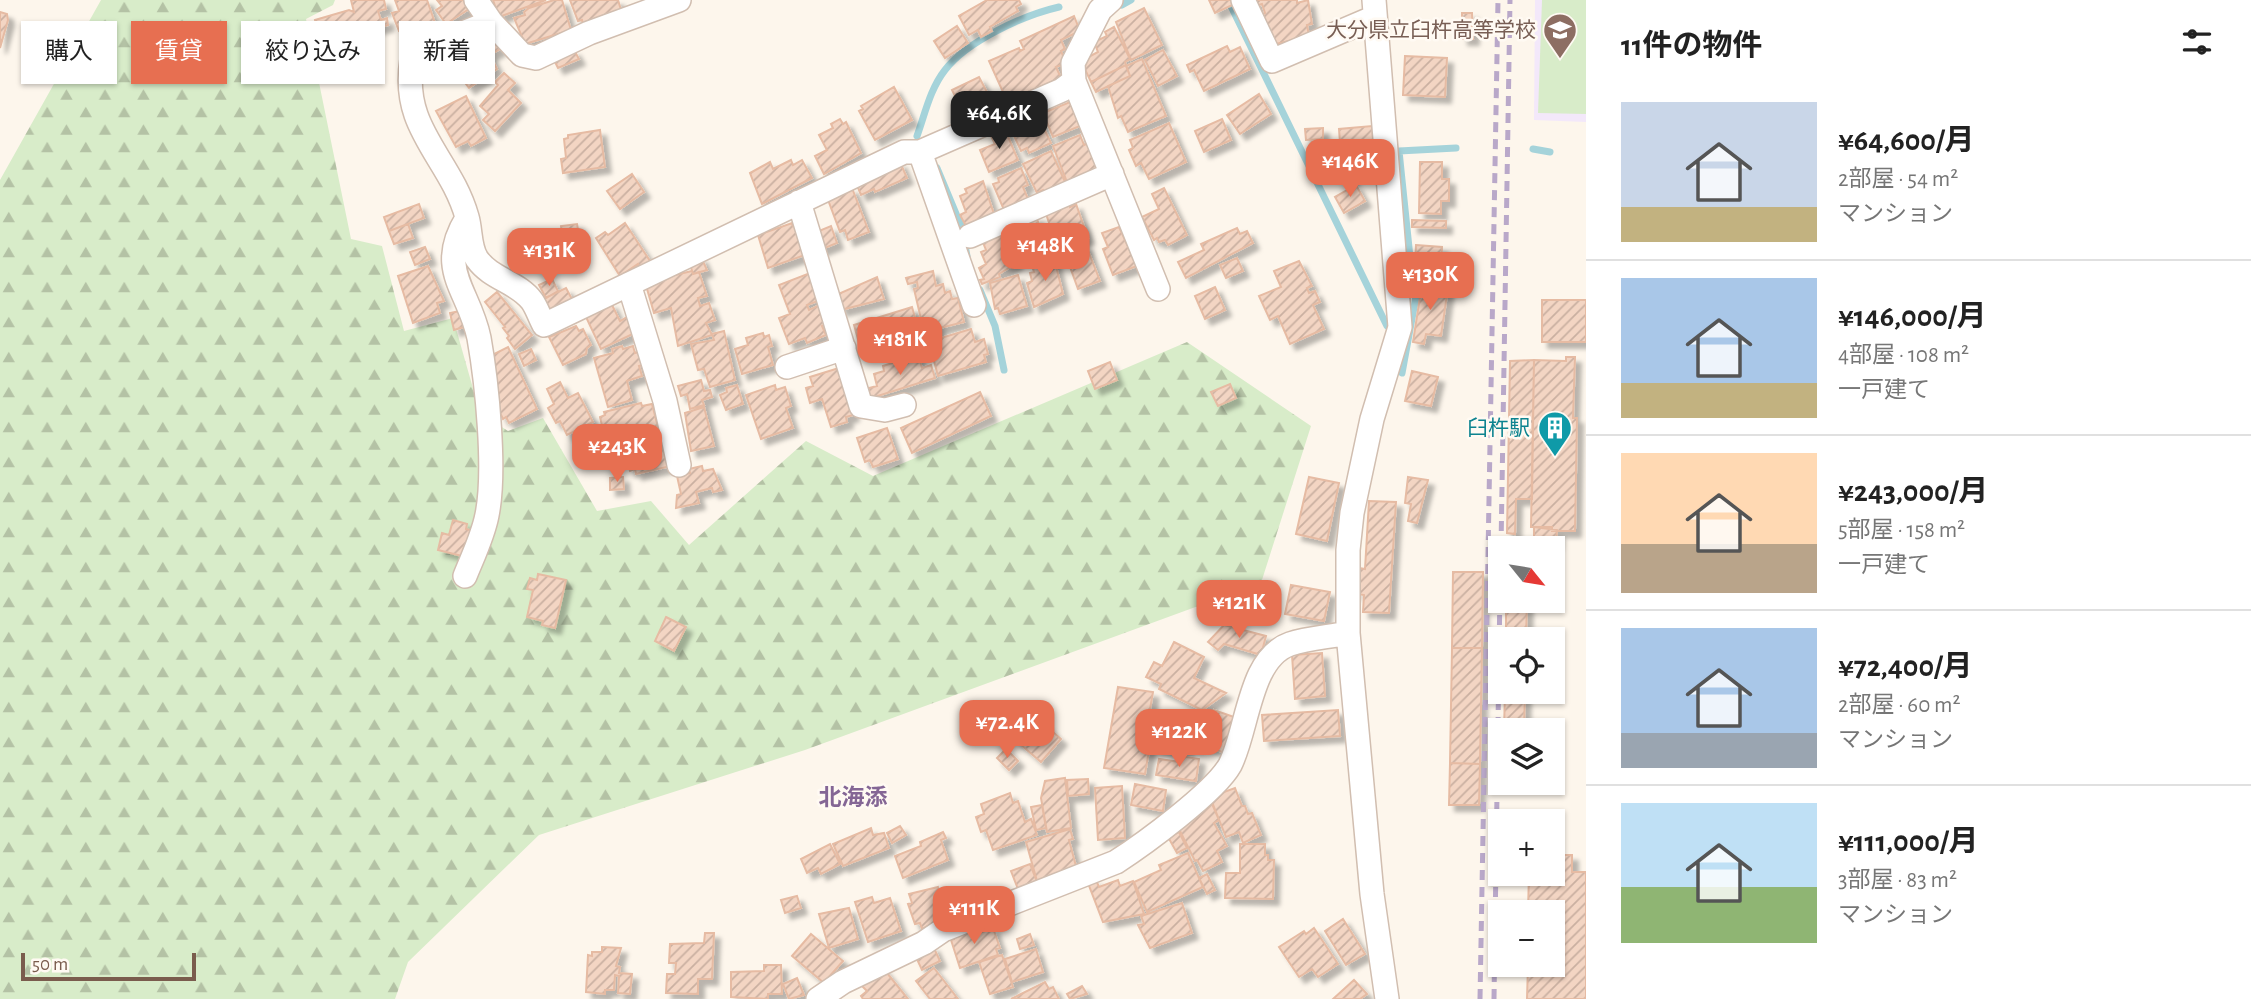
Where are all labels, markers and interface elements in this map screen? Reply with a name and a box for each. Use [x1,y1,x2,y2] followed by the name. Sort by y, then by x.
[1541,11,1579,60] school or university icon: 大分県立臼杵高等学校
[1326,19,1536,41] place label: 大分県立臼杵高等学校
[21,21,117,84] chip: 購入
[131,21,227,84] chip: 賃貸
[241,21,385,84] chip: 絞り込み
[399,21,495,84] chip: 新着
[2178,23,2216,61] icon: filters
[1621,31,1763,61] text: 11件の物件
[942,92,1056,151] pin: ¥64.6K
[967,102,1031,125] text: ¥64.6K
[1838,126,1975,156] text: ¥64,600/月
[1677,130,1761,214] icon: home
[1301,140,1399,199] pin: ¥146K
[1322,150,1378,173] text: ¥146K
[1838,168,1958,191] text: 2部屋 · 54 m²
[1838,203,1953,226] text: マンション
[996,224,1094,283] pin: ¥148K
[500,229,598,288] pin: ¥131K
[1017,234,1073,257] text: ¥148K
[523,239,575,262] text: ¥131K
[1381,252,1479,312] pin: ¥130K
[1402,263,1458,286] text: ¥130K
[1838,302,1986,332] text: ¥146,000/月
[1677,306,1761,390] icon: home
[851,318,949,377] pin: ¥181K
[873,328,927,351] text: ¥181K
[1838,344,1969,367] text: 4部屋 · 108 m²
[1838,379,1930,402] text: 一戸建て
[1536,409,1574,458] building icon: 臼杵駅
[1467,417,1530,439] place label: 臼杵駅
[568,424,666,484] pin: ¥243K
[588,435,646,458] text: ¥243K
[1838,477,1988,507] text: ¥243,000/月
[1677,481,1761,565] icon: home
[1838,519,1965,542] text: 5部屋 · 158 m²
[1488,536,1564,612] north arrow
[1488,536,1565,977] map controls
[1838,554,1930,577] text: 一戸建て
[1190,580,1288,640] pin: ¥121K
[1213,591,1265,614] text: ¥121K
[1488,627,1565,704] button: locate
[1838,652,1973,682] text: ¥72,400/月
[1677,656,1761,740] icon: home
[1838,694,1961,717] text: 2部屋 · 60 m²
[950,700,1064,760] pin: ¥72.4K
[1130,710,1228,769] pin: ¥122K
[975,711,1039,734] text: ¥72.4K
[1488,718,1565,795] button: layers
[1151,720,1207,743] text: ¥122K
[1838,729,1953,752] text: マンション
[819,785,888,810] district label: 北海添
[1488,809,1565,886] button: +
[1838,827,1978,857] text: ¥111,000/月
[1677,831,1761,915] icon: home
[1838,869,1957,892] text: 3部屋 · 83 m²
[925,886,1023,946] pin: ¥111K
[949,897,999,920] text: ¥111K
[1488,900,1565,977] button: −
[1838,904,1953,927] text: マンション
[21,950,196,982] scale bar
[32,955,68,974] text: 50 m

